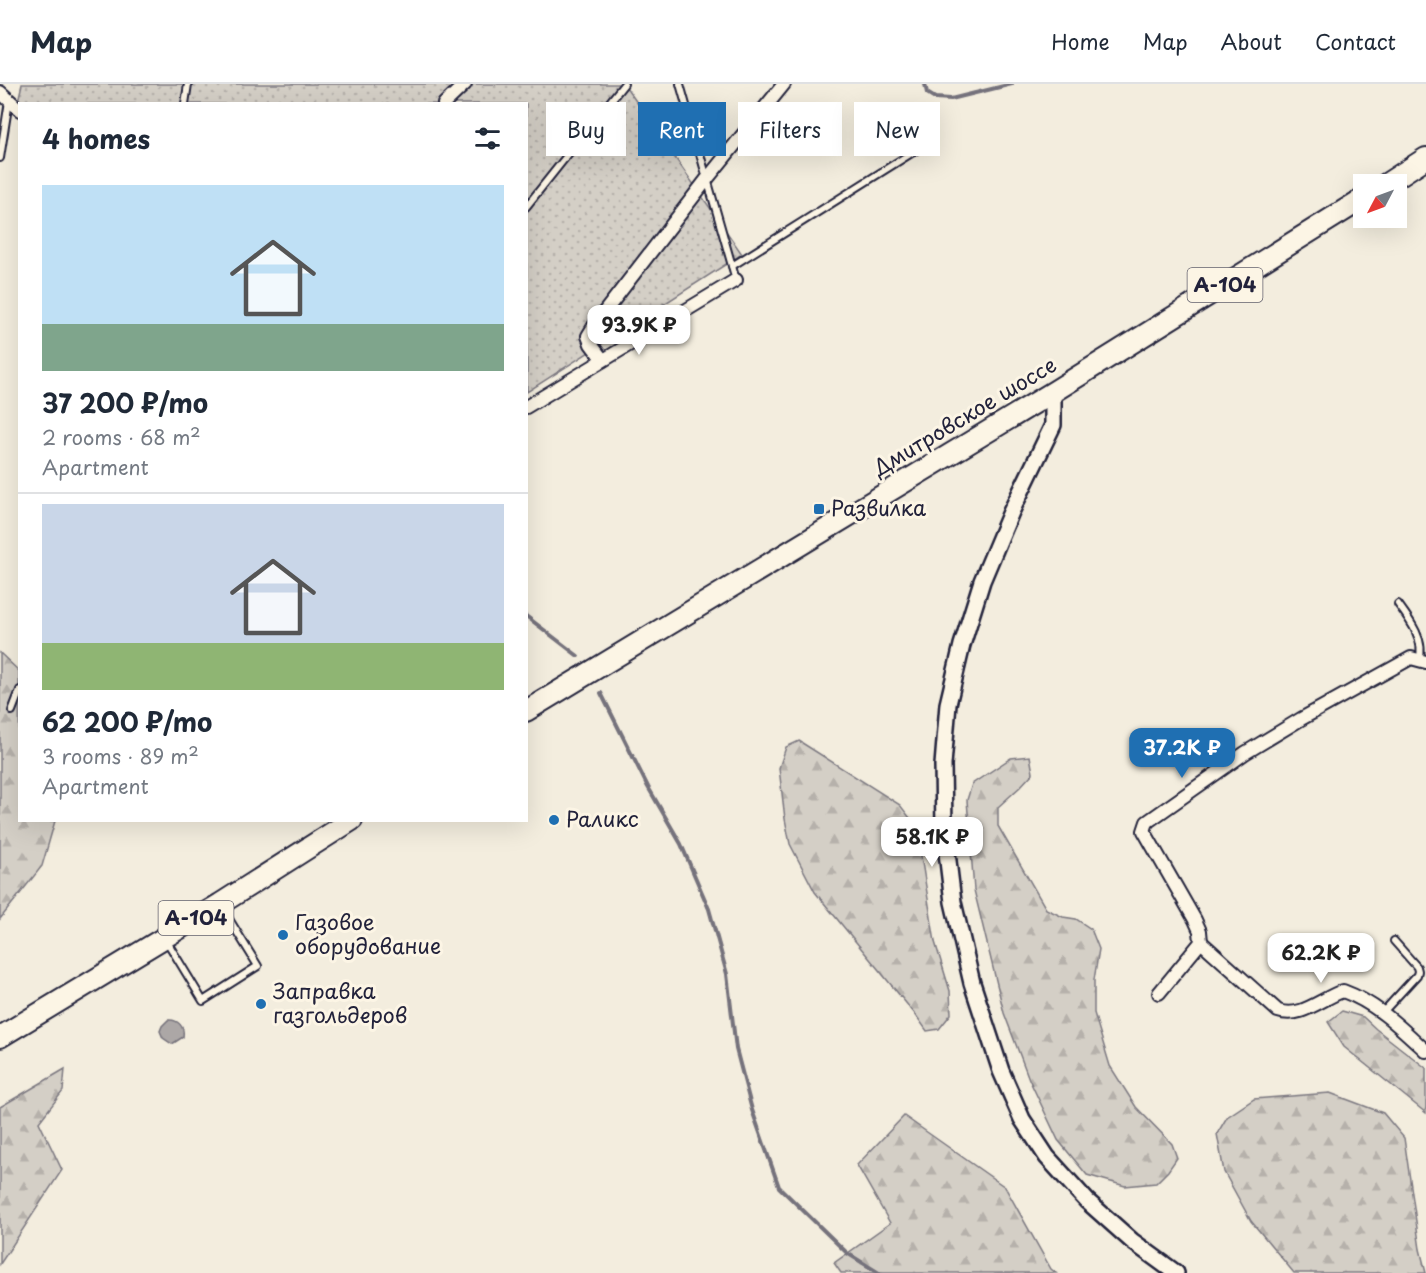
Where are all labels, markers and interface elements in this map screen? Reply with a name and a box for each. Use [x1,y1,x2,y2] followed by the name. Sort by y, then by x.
[30,20,92,63] text: Map
[1051,25,1110,57] text: Home
[1143,25,1188,57] text: Map
[1221,25,1282,57] text: About
[1315,25,1396,57] text: Contact
[546,102,626,156] chip: Buy
[638,102,726,156] chip: Rent
[738,102,842,156] chip: Filters
[854,102,940,156] chip: New
[42,119,150,158] text: 4 homes
[471,122,504,155] icon: filters
[1353,174,1407,228] north arrow
[1353,174,1407,228] map controls
[219,224,327,332] icon: home
[1188,268,1262,302] road number: А-104
[584,305,694,356] pin: 93.9K ₽
[601,309,677,339] text: 93.9K ₽
[865,348,1062,483] street label: Дмитровское шоссе
[42,383,208,422] text: 37 200 ₽/mo
[42,422,201,452] text: 2 rooms · 68 m²
[42,452,149,482] text: Apartment
[831,491,926,523] place label: Развилка
[812,502,826,516] marker: Развилка
[219,543,327,651] icon: home
[42,702,212,741] text: 62 200 ₽/mo
[1127,728,1237,779] pin: 37.2K ₽
[1143,732,1221,762] text: 37.2K ₽
[42,741,199,771] text: 3 rooms · 89 m²
[42,771,149,801] text: Apartment
[566,802,639,834] place label: Раликс
[547,813,561,827] marker: Раликс
[877,817,987,868] pin: 58.1K ₽
[895,821,969,851] text: 58.1K ₽
[158,901,234,935] road number: А-104
[295,905,441,961] place label: Газовое оборудование
[276,928,290,942] marker: Газовое оборудование
[1266,933,1376,984] pin: 62.2K ₽
[1282,937,1360,967] text: 62.2K ₽
[273,974,407,1030] place label: Заправка газгольдеров
[254,997,268,1011] marker: Заправка газгольдеров

